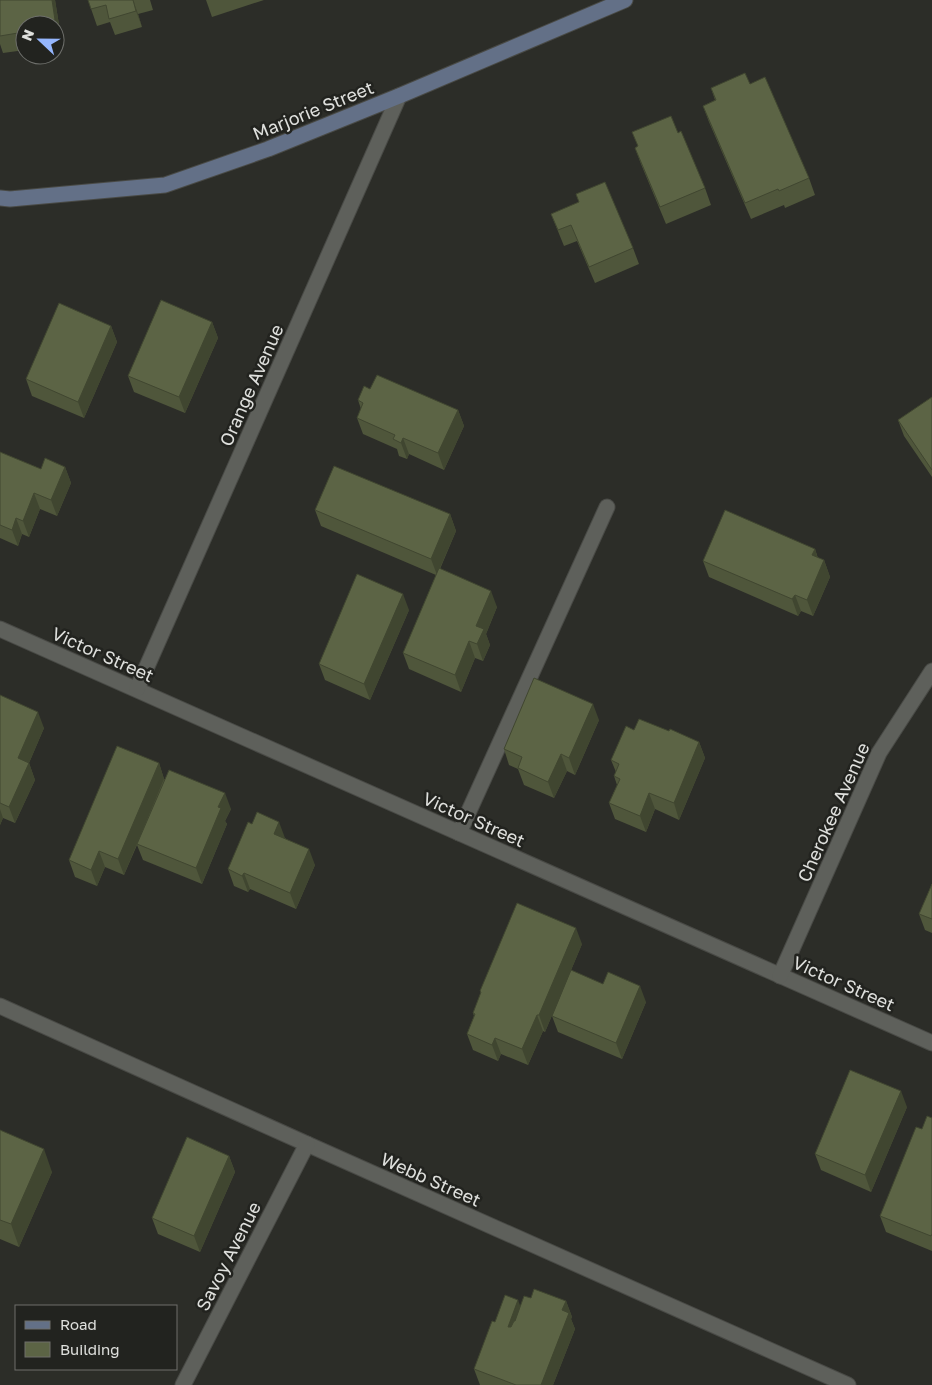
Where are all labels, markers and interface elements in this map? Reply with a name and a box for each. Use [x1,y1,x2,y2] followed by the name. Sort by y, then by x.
[15,15,65,65] north arrow
[18,27,37,43] text: N
[249,76,377,144] street label: Marjorie Street
[214,321,288,449] street label: Orange Avenue
[49,622,157,686] street label: Victor Street
[792,739,874,885] street label: Cherokee Avenue
[420,787,528,851] street label: Victor Street
[790,951,898,1015] street label: Victor Street
[378,1147,484,1211] street label: Webb Street
[191,1198,265,1314] street label: Savoy Avenue
[15,1305,178,1370] legend
[60,1315,97,1333] text: Road
[60,1340,120,1358] text: Building

